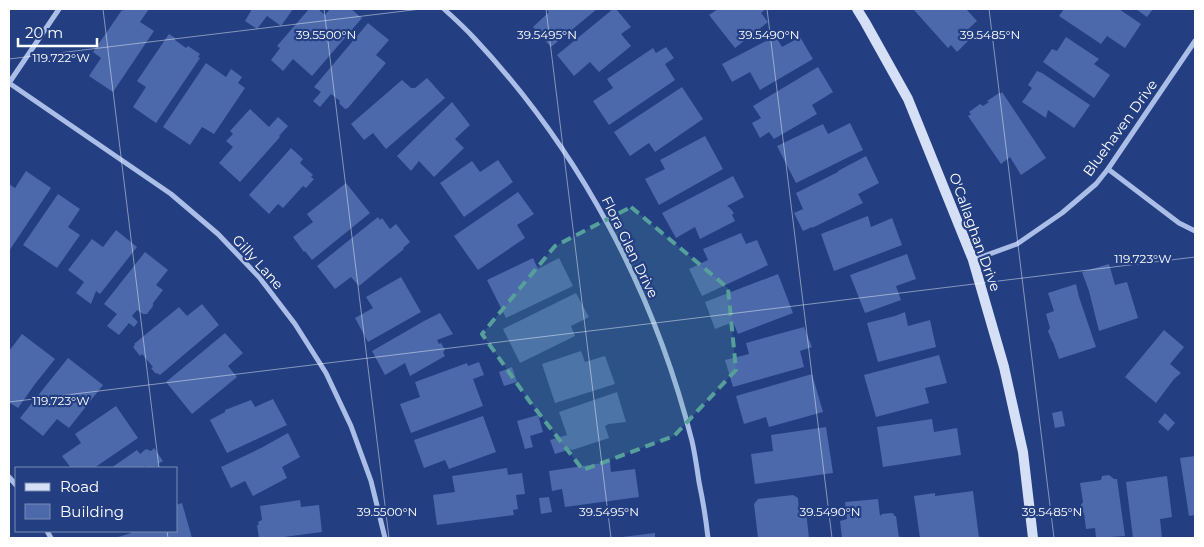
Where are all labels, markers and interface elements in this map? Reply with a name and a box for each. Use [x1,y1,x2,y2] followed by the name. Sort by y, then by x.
[18,15,96,47] scale bar
[25,23,63,42] text: 20 m
[296,27,356,42] text: 39.5500°N
[517,27,577,42] text: 39.5495°N
[738,27,800,42] text: 39.5490°N
[960,27,1020,42] text: 39.5485°N
[32,50,90,65] text: 119.722°W
[1079,76,1161,180] street label: Bluehaven Drive
[945,170,1005,294] street label: O'Callaghan Drive
[598,193,662,301] street label: Flora Glen Drive
[229,231,287,293] street label: Gilly Lane
[1114,251,1172,266] text: 119.723°W
[32,393,90,408] text: 119.723°W
[15,467,178,532] legend
[60,477,99,496] text: Road
[60,502,124,521] text: Building
[357,504,417,519] text: 39.5500°N
[579,504,639,519] text: 39.5495°N
[799,504,861,519] text: 39.5490°N
[1022,504,1082,519] text: 39.5485°N

